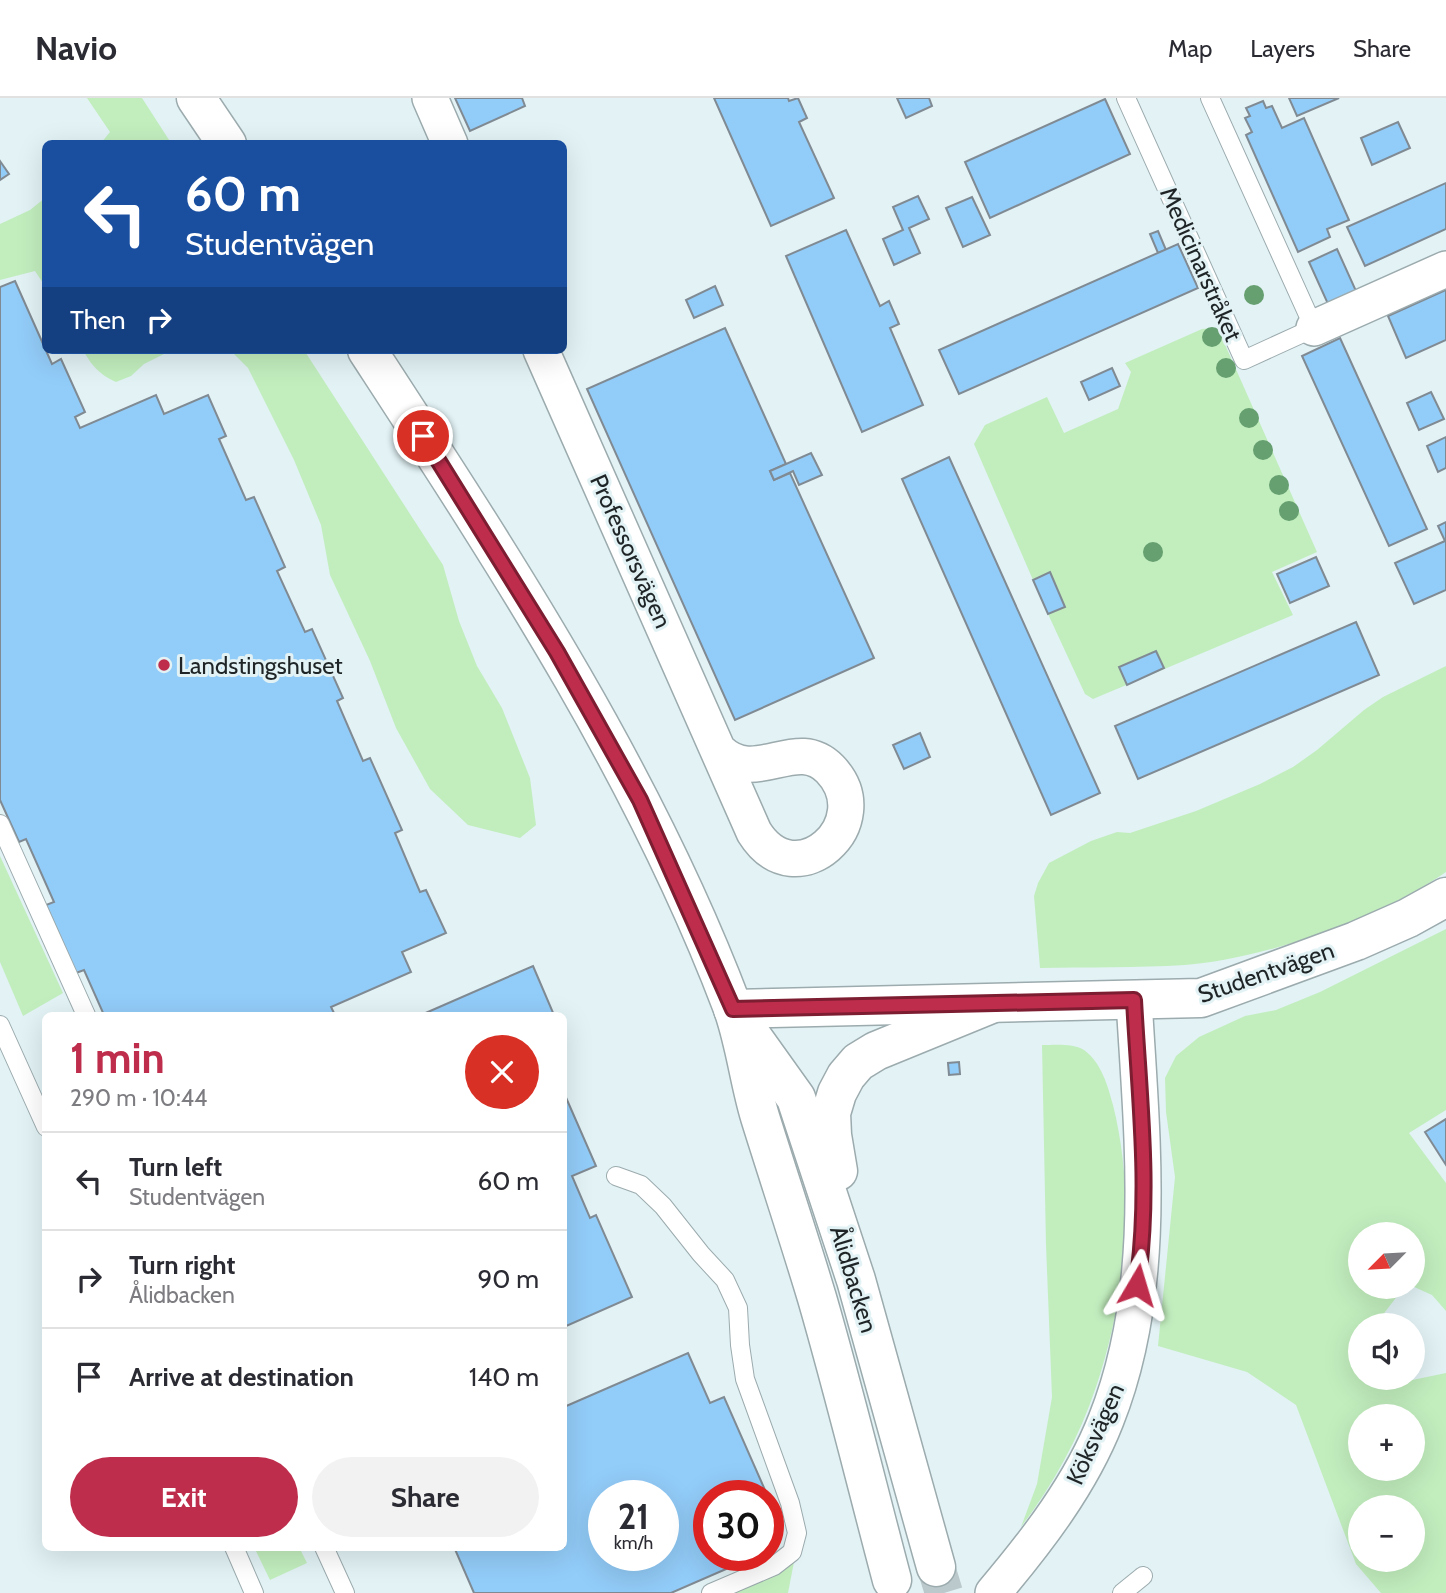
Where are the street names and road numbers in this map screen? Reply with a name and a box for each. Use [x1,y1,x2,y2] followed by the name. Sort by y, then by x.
[1154,182,1248,346] street label: Medicinarstråket
[584,470,678,632] street label: Professorsvägen
[1194,935,1338,1009] street label: Studentvägen
[824,1222,884,1336] street label: Ålidbacken
[1060,1379,1130,1489] street label: Köksvägen

